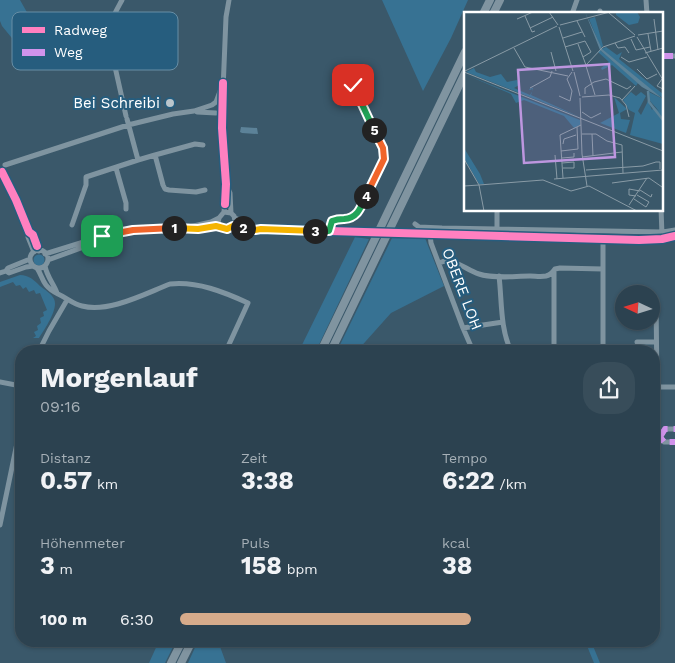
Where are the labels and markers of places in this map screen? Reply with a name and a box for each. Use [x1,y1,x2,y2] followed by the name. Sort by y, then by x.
[332,64,374,106] pin
[73,94,160,112] place label: Bei Schreibi
[164,97,176,109] marker: Bei Schreibi
[362,118,386,142] pin: 5
[354,184,378,208] pin: 4
[81,215,123,257] pin
[162,216,186,240] pin: 1
[230,216,256,240] pin: 2
[302,218,328,244] pin: 3

